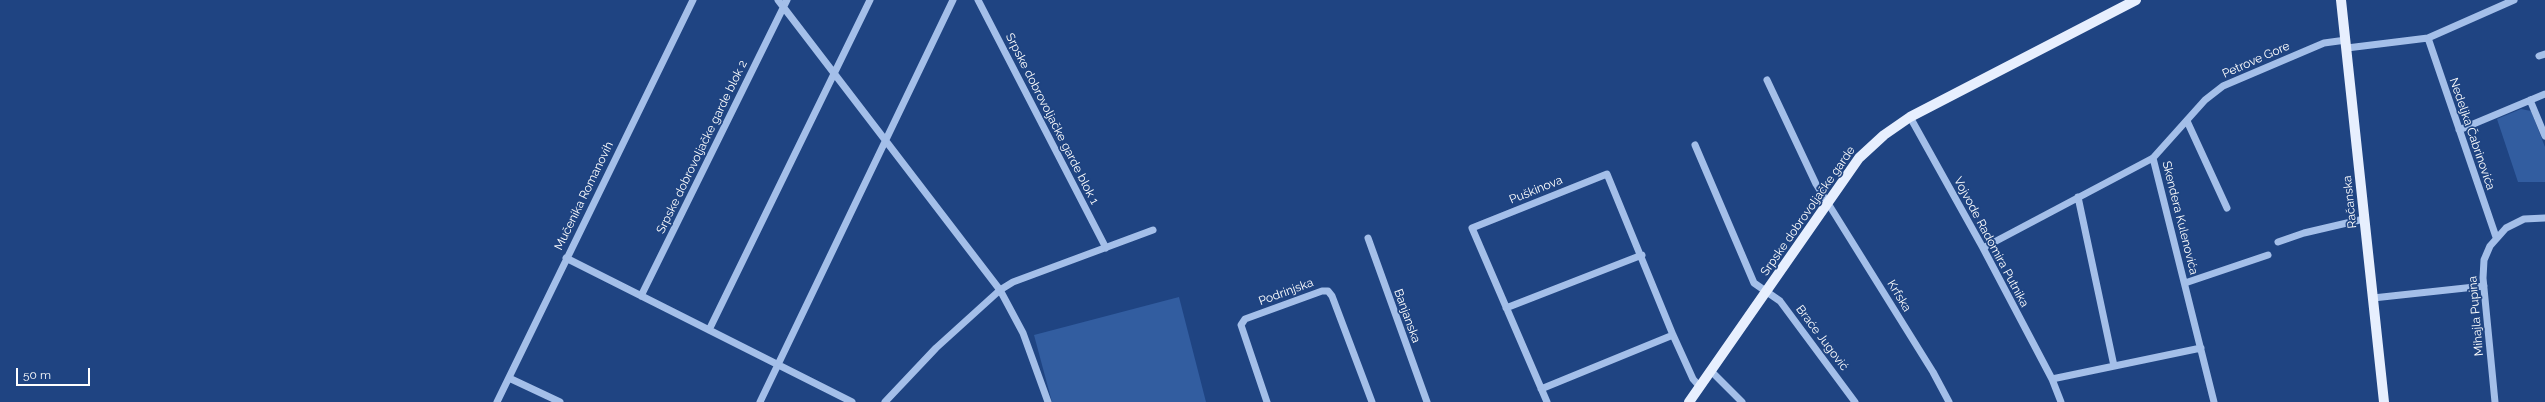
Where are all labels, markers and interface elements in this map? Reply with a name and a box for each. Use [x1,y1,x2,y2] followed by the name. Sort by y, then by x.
[1002,31,1102,207] street label: Srpske dobrovoljačke garde blok 1
[2220,39,2292,81] street label: Petrove Gore
[654,58,750,236] street label: Srpske dobrovoljačke garde blok 2
[2446,76,2498,192] street label: Nedeljka Čabrinovića
[551,139,617,253] street label: Mučenika Romanovih
[1758,143,1858,279] street label: Srpske dobrovoljačke garde
[2159,160,2201,276] street label: Skendera Kulenovića
[1507,173,1565,207] street label: Puškinova
[1950,174,2032,310] street label: Vojvode Radomira Putnika
[2340,175,2360,229] street label: Račanska
[1257,275,1315,309] street label: Podrinjska
[2465,275,2487,357] street label: Mihajla Pupina
[1884,277,1914,315] street label: Krfska
[1391,287,1423,345] street label: Banjanska
[1793,302,1851,374] street label: Braće Jugović
[18,360,92,386] scale bar
[23,368,51,382] text: 50 m

